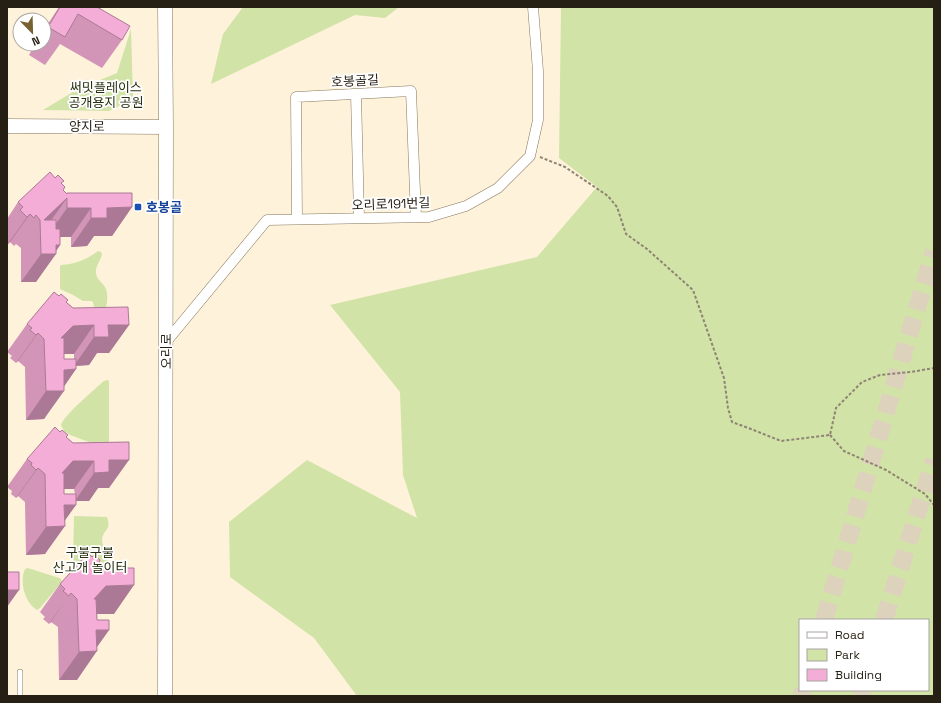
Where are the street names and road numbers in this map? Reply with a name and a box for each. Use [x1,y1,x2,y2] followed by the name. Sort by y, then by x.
[331,71,379,91] street label: 호봉골길
[69,118,105,135] street label: 양지로
[351,194,431,214] street label: 오리로191번길
[158,333,175,369] street label: 오리로

